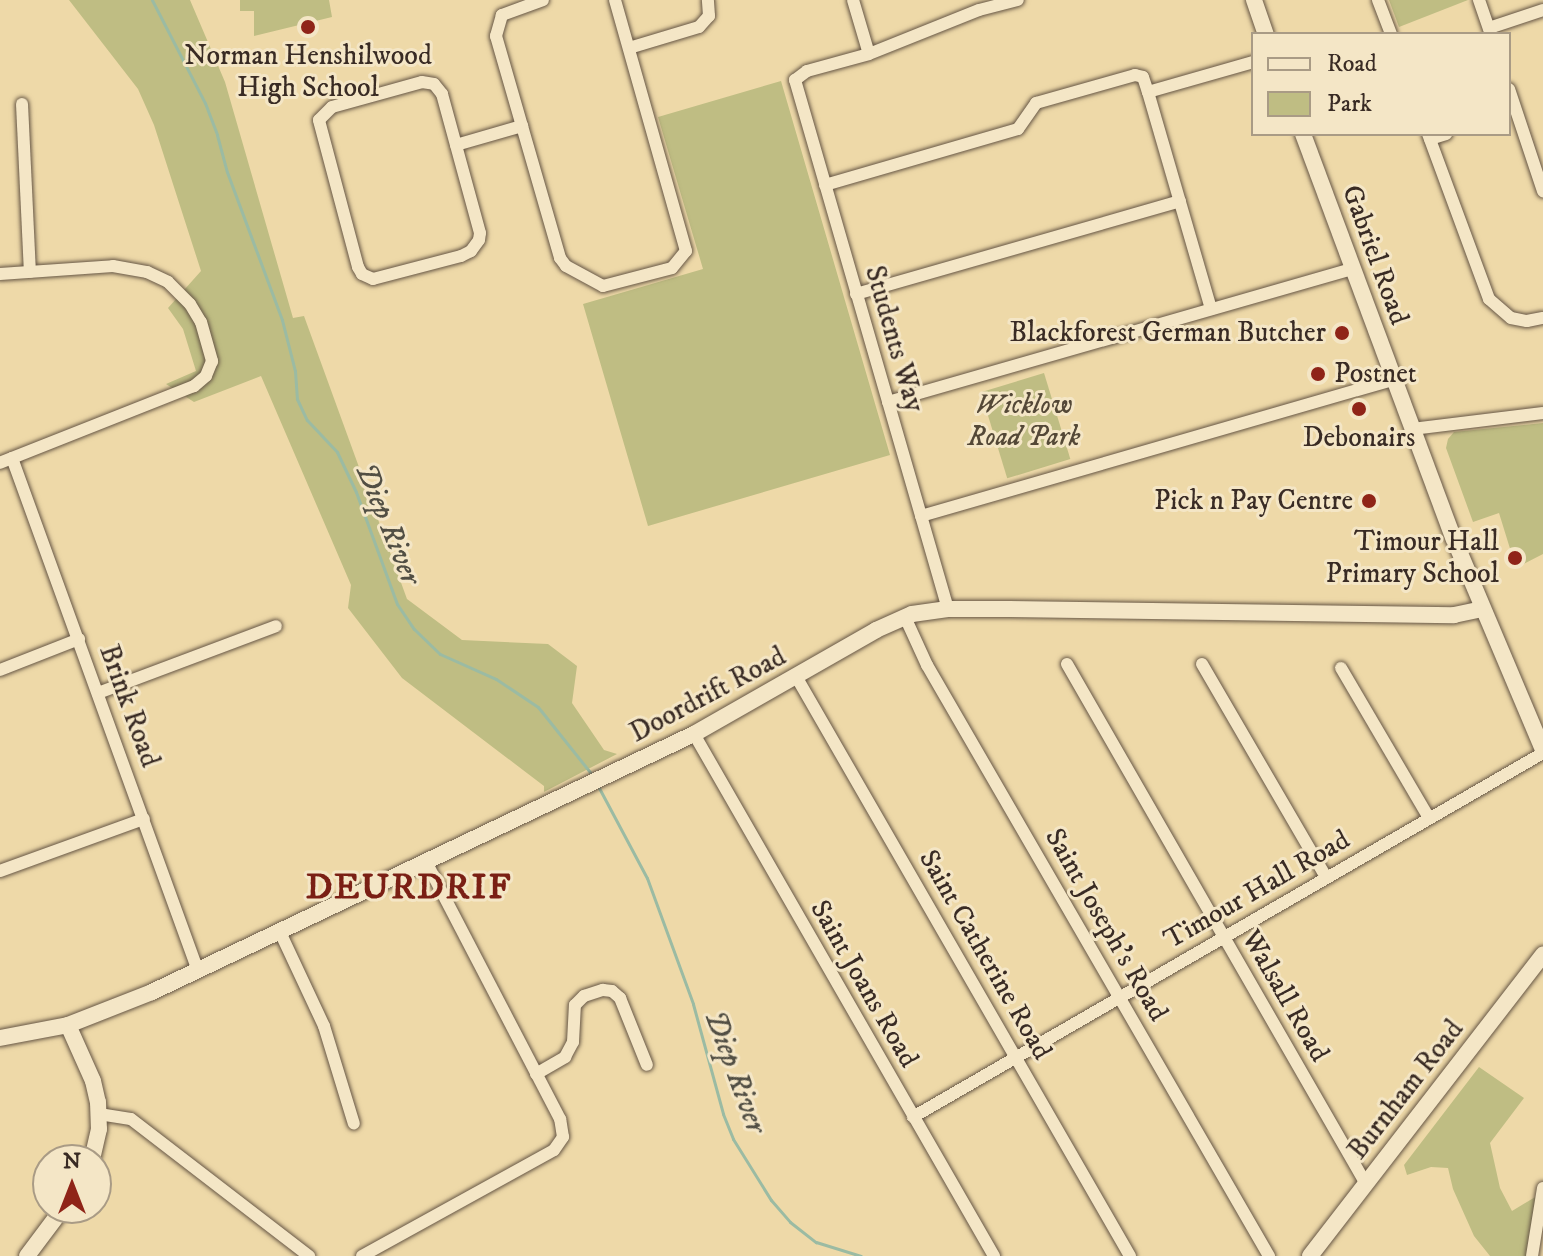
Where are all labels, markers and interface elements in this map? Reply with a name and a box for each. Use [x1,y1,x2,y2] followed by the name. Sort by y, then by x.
[299,18,317,36] marker: Norman Henshilwood High School
[1251,32,1511,136] legend
[184,39,432,105] place label: Norman Henshilwood High School
[1327,49,1377,79] text: Road
[1327,89,1372,119] text: Park
[1334,181,1416,329] street label: Gabriel Road
[857,262,931,416] street label: Students Way
[1010,316,1326,350] place label: Blackforest German Butcher
[1333,324,1351,342] marker: Blackforest German Butcher
[1334,357,1417,391] place label: Postnet
[1309,365,1327,383] marker: Postnet
[968,388,1080,454] park label: Wicklow Road Park
[1350,400,1368,418] marker: Debonairs
[1303,421,1415,455] place label: Debonairs
[346,458,428,590] water label: Diep River
[1154,484,1353,518] place label: Pick n Pay Centre
[1360,492,1378,510] marker: Pick n Pay Centre
[1326,525,1499,591] place label: Timour Hall Primary School
[1506,549,1524,567] marker: Timour Hall Primary School
[91,640,167,772] street label: Brink Road
[624,640,792,750] street label: Doordrift Road
[1037,823,1175,1027] street label: Saint Joseph's Road
[1158,823,1356,957] street label: Timour Hall Road
[911,844,1059,1066] street label: Saint Catherine Road
[306,866,512,910] district label: DEURDRIF
[803,894,925,1074] street label: Saint Joans Road
[1234,924,1336,1068] street label: Walsall Road
[695,1006,773,1138] water label: Diep River
[1341,1014,1471,1166] street label: Burnham Road
[32,1144,112,1224] north arrow
[63,1148,81,1175] text: N

